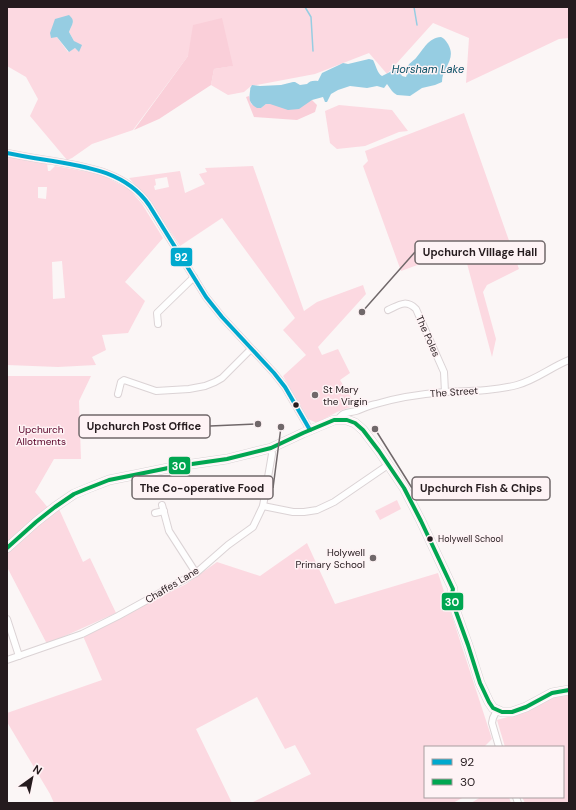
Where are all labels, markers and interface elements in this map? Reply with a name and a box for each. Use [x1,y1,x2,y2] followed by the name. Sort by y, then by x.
[392,62,464,76] water label: Horsham Lake
[415,241,545,264] callout: Upchurch Village Hall
[423,245,537,259] text: Upchurch Village Hall
[170,247,193,267] line badge: 92
[174,250,188,264] text: 92
[413,313,443,359] street label: The Poles
[323,383,368,408] place label: St Mary the Virgin
[430,384,478,400] street label: The Street
[310,390,320,400] marker: St Mary the Virgin
[291,400,301,410] unlabelled marker
[79,415,210,438] callout: Upchurch Post Office
[87,419,202,433] text: Upchurch Post Office
[16,423,66,448] park label: Upchurch Allotments
[168,456,191,475] line badge: 30
[172,459,186,473] text: 30
[132,476,273,499] callout: The Co-operative Food
[412,477,550,500] callout: Upchurch Fish & Chips
[140,481,264,495] text: The Co-operative Food
[420,481,542,495] text: Upchurch Fish & Chips
[438,533,503,545] place label: Holywell School
[425,534,435,544] marker: Holywell School
[295,546,365,571] place label: Holywell Primary School
[368,553,378,563] marker: Holywell Primary School
[143,564,202,606] street label: Chaffes Lane
[441,592,464,611] line badge: 30
[445,595,459,609] text: 30
[424,746,564,798] legend
[460,754,474,770] text: 92
[12,758,52,798] north arrow
[30,762,45,778] text: N
[460,774,475,790] text: 30

